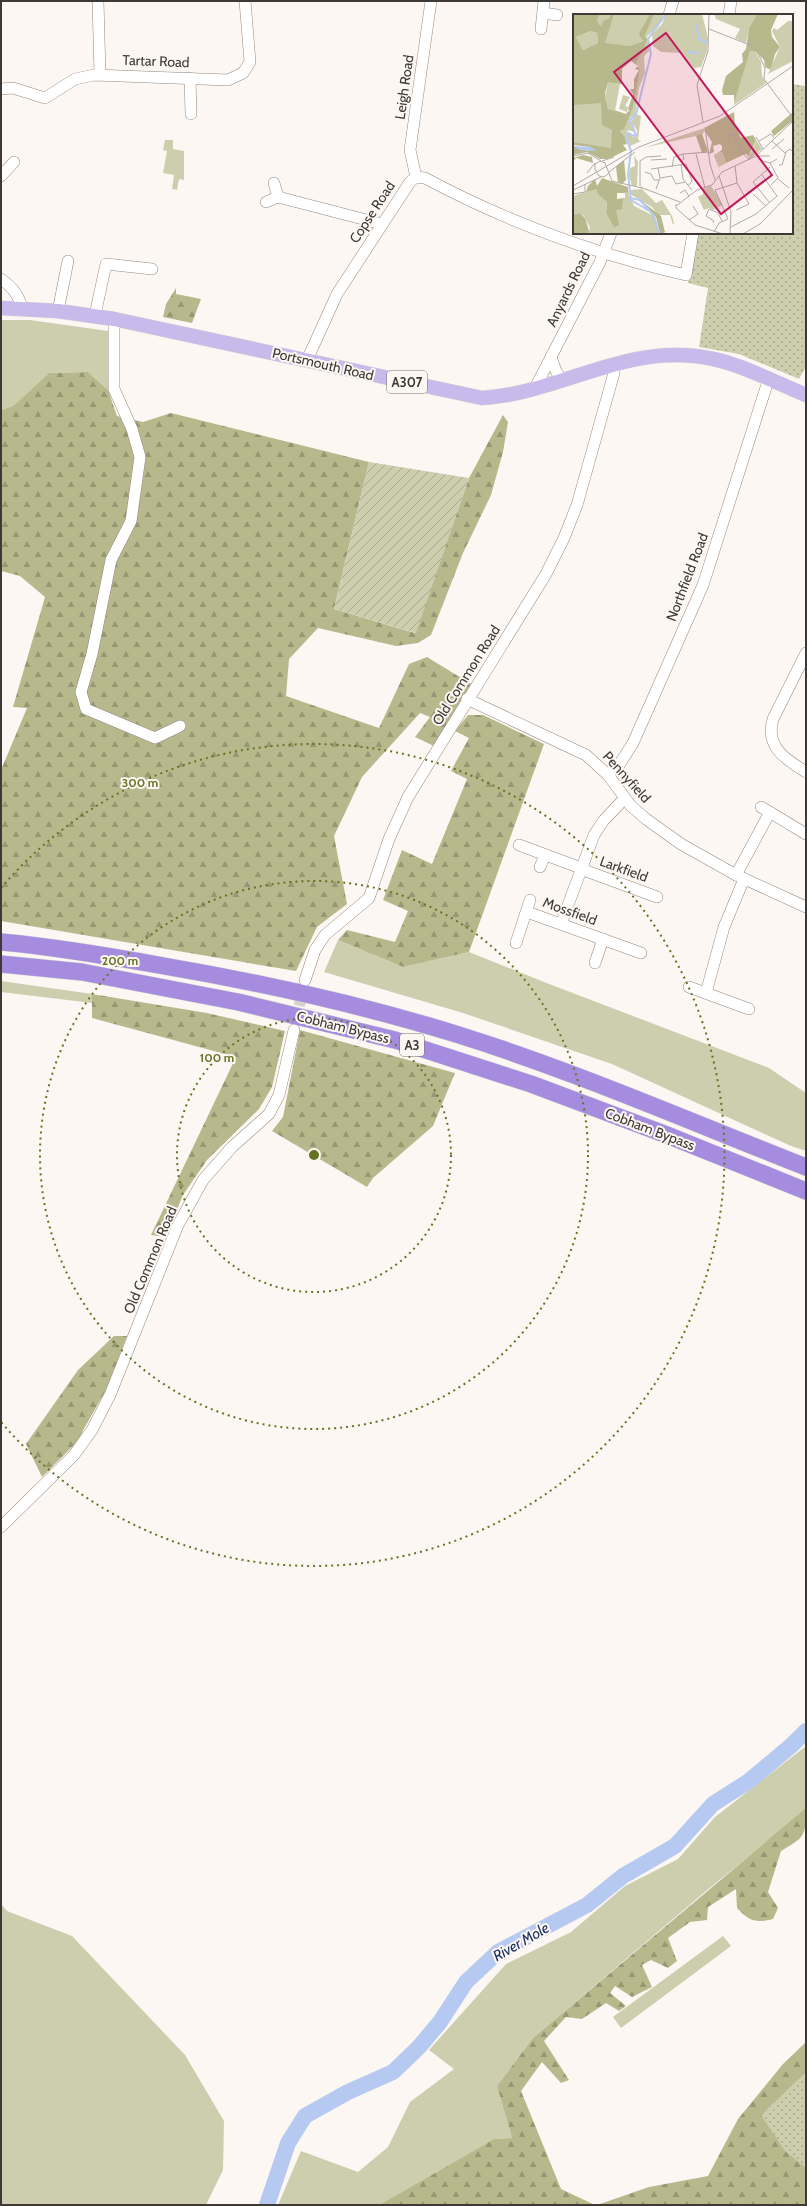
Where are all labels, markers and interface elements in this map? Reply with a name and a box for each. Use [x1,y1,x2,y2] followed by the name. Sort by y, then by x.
[573,14,793,234] inset map
[122,51,190,71] street label: Tartar Road
[391,54,417,120] street label: Leigh Road
[345,178,399,246] street label: Copse Road
[542,249,594,329] street label: Anyards Road
[270,344,376,384] street label: Portsmouth Road
[387,371,427,393] road number: A307
[662,530,712,624] street label: Northfield Road
[428,622,504,728] street label: Old Common Road
[599,747,655,807] street label: Pennyfield
[122,775,158,790] text: 300 m
[597,852,651,886] street label: Larkfield
[540,893,600,929] street label: Mossfield
[102,953,138,968] text: 200 m
[295,1007,391,1047] street label: Cobham Bypass
[400,1034,424,1056] road number: A3
[200,1050,234,1065] text: 100 m
[602,1104,698,1154] street label: Cobham Bypass
[307,1148,321,1162] centre of rings
[119,1204,181,1316] street label: Old Common Road
[490,1919,552,1965] water label: River Mole

